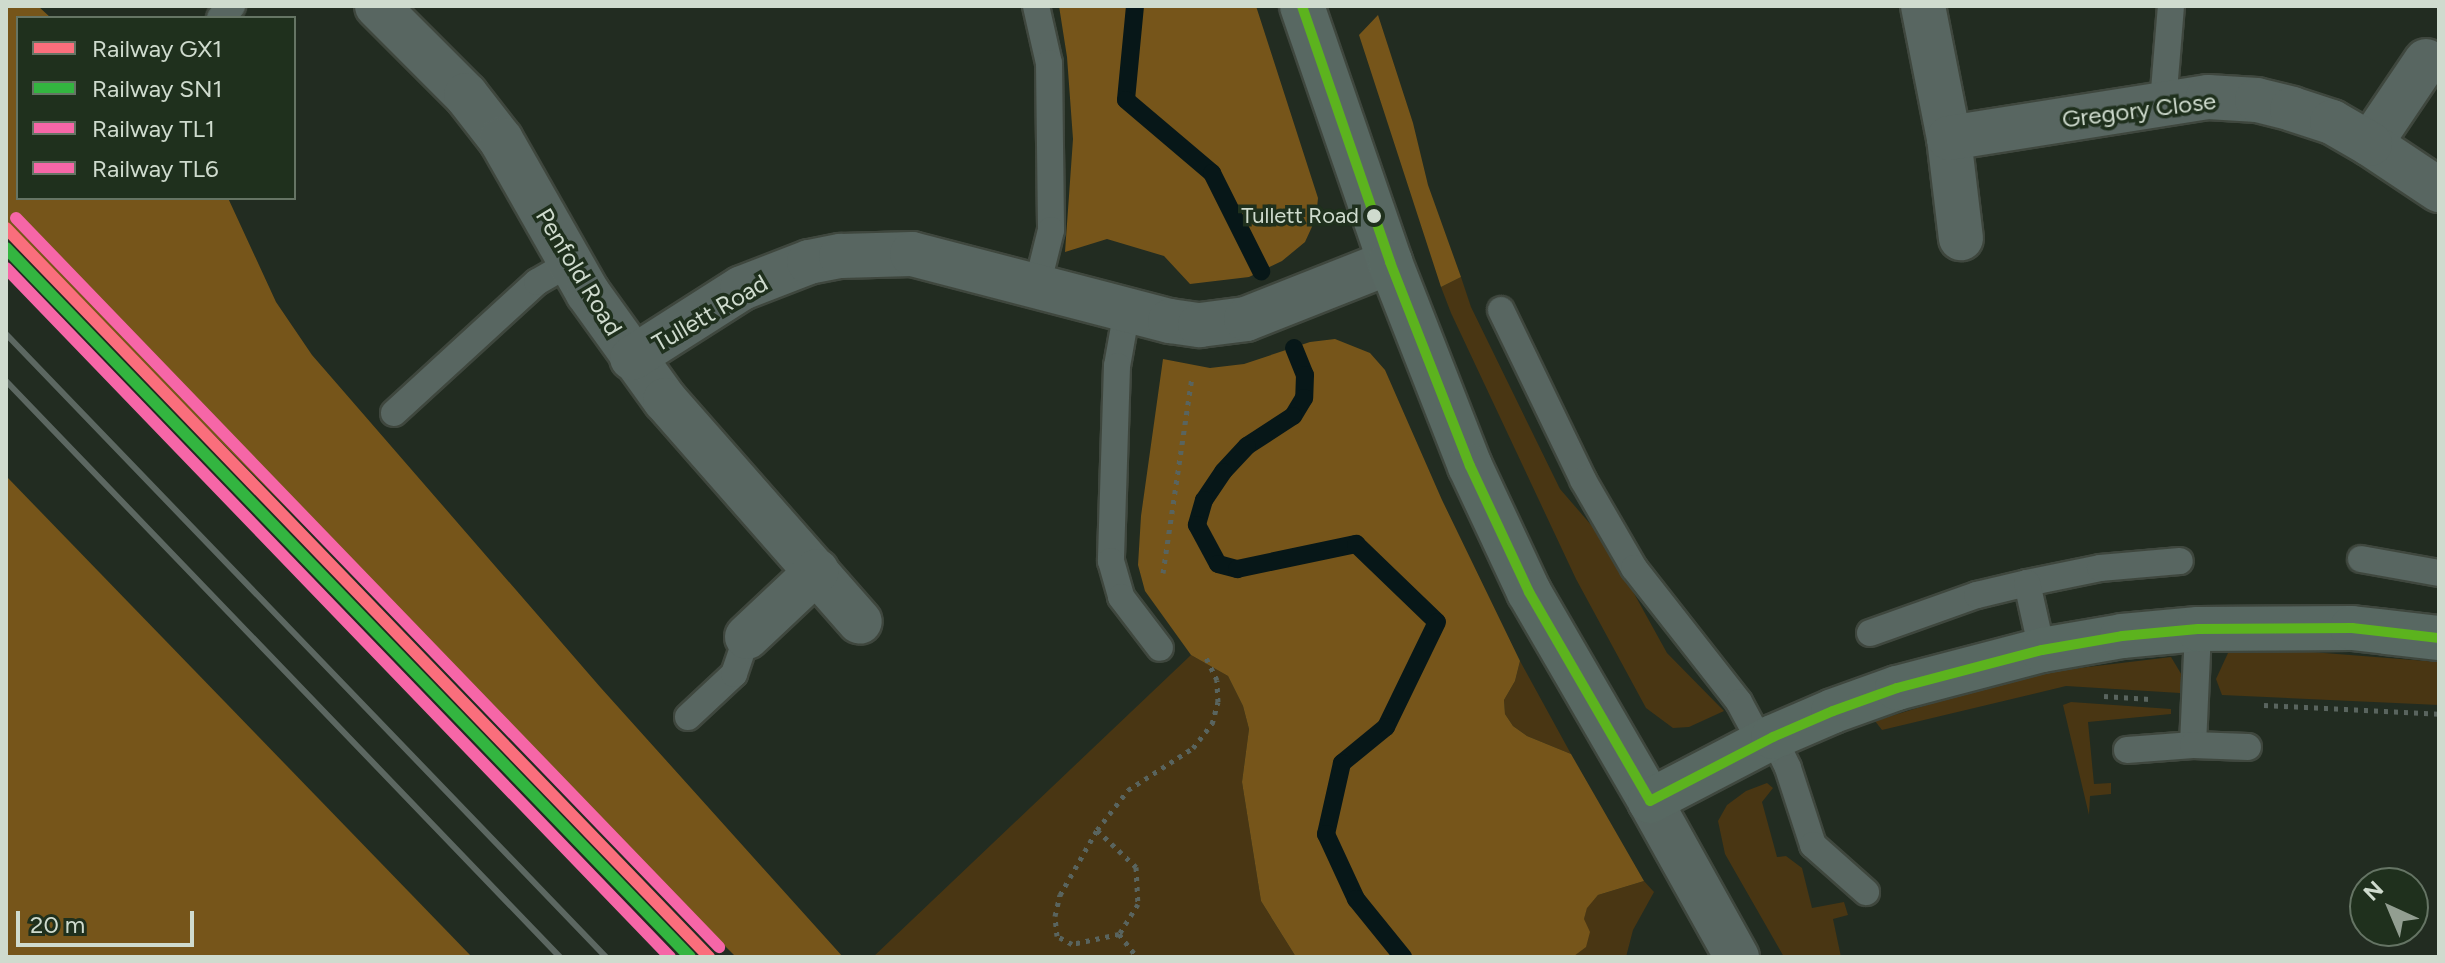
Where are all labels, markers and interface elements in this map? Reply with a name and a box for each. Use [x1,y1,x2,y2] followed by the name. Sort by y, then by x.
[16,16,296,200] legend
[92,34,222,63] text: Railway GX1
[92,74,222,103] text: Railway SN1
[2060,86,2218,134] street label: Gregory Close
[92,114,215,143] text: Railway TL1
[92,154,219,183] text: Railway TL6
[530,203,628,341] street label: Penfold Road
[1241,203,1359,229] place label: Tullett Road
[1366,208,1382,224] marker: Tullett Road
[647,268,773,358] street label: Tullett Road
[2349,867,2429,947] north arrow
[2358,875,2389,906] text: N
[20,895,198,945] scale bar
[30,910,85,939] text: 20 m

